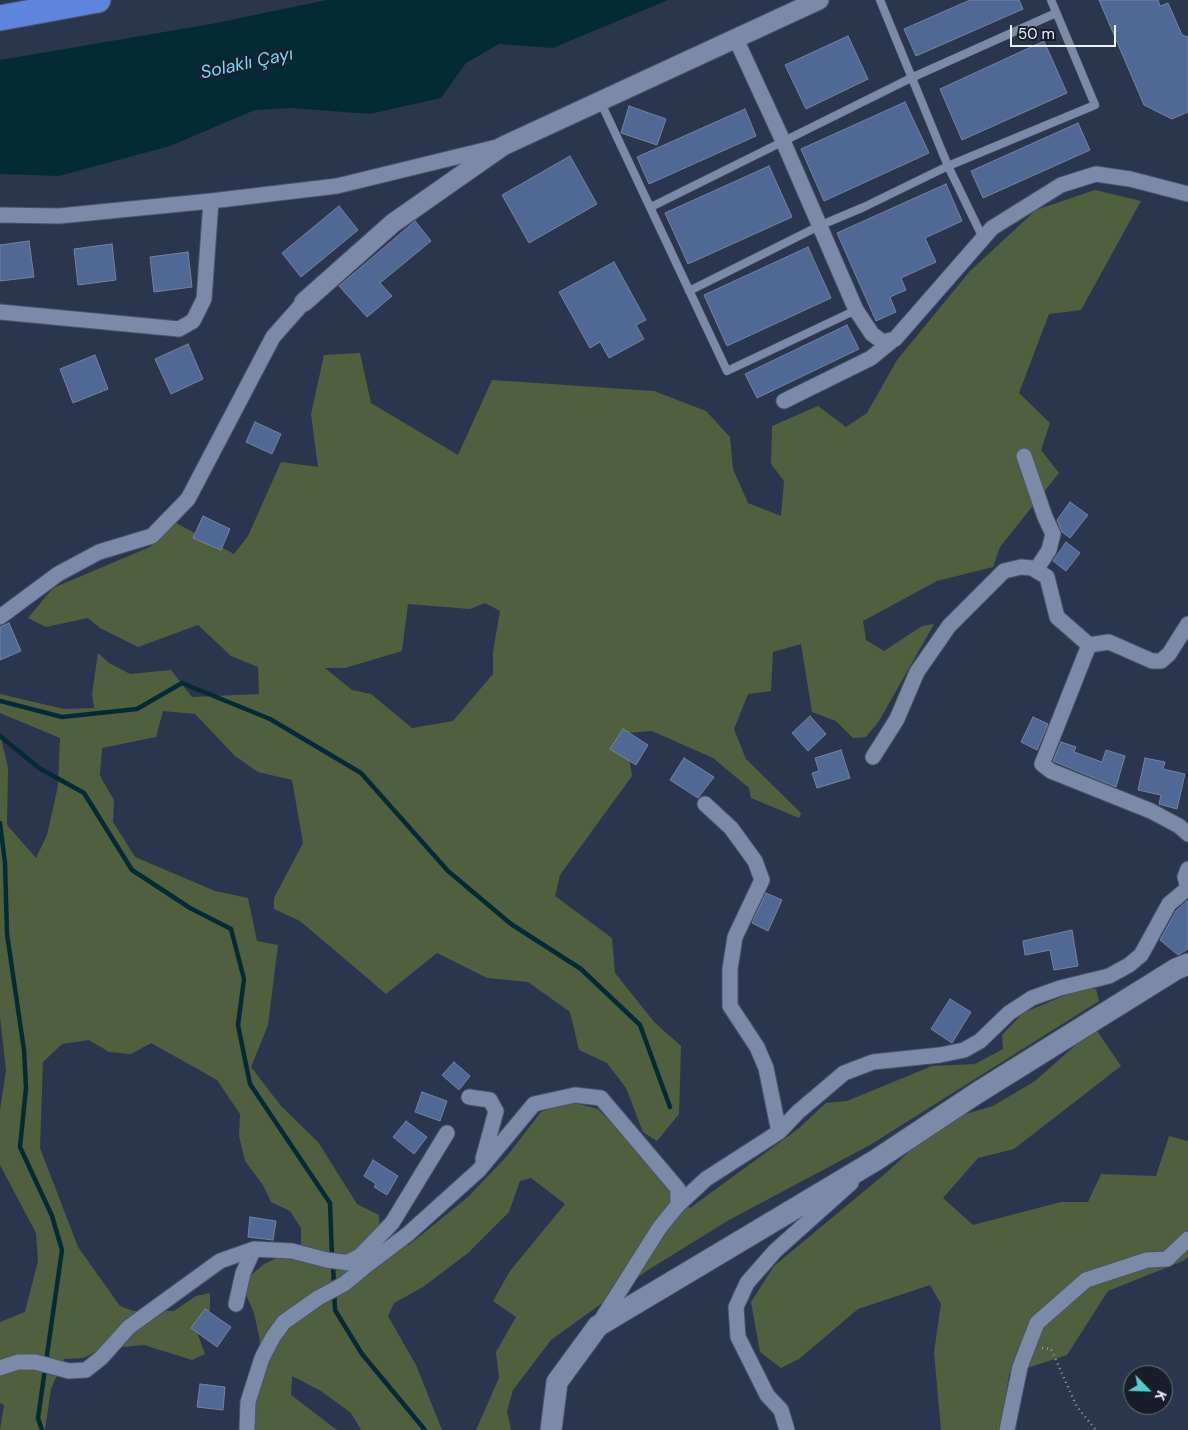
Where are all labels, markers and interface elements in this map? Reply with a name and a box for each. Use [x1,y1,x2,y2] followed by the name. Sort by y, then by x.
[1013,15,1119,47] scale bar
[1018,24,1055,44] text: 50 m
[199,44,295,84] water label: Solaklı Çayı
[1123,1365,1173,1415] north arrow
[1151,1388,1171,1404] text: K

